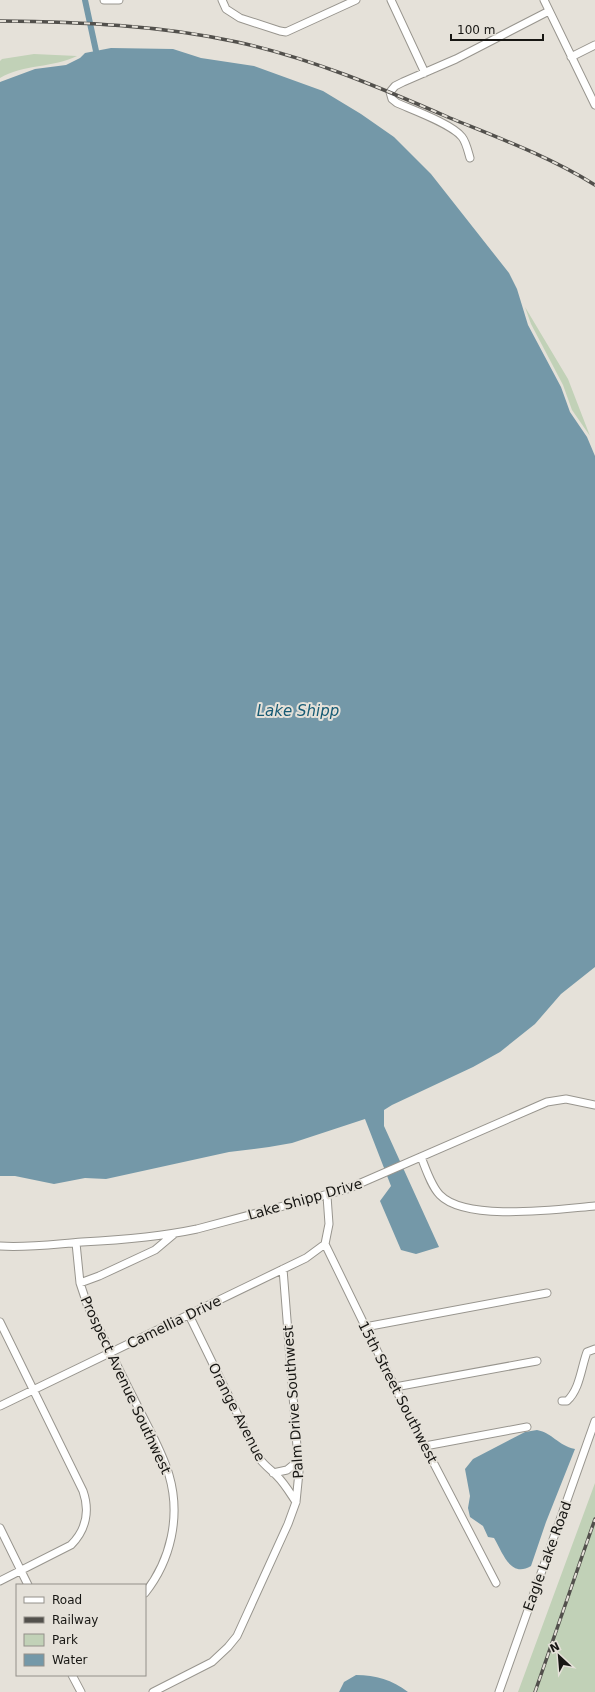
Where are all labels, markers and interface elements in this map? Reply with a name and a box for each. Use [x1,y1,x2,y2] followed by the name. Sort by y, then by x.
[451,16,543,42] scale bar
[457,23,495,37] text: 100 m
[257,702,339,720] water label: Lake Shipp
[246,1175,364,1223] street label: Lake Shipp Drive
[124,1292,224,1352] street label: Camellia Drive
[78,1293,175,1477] street label: Prospect Avenue Southwest
[355,1318,441,1466] street label: 15th Street Southwest
[280,1324,306,1479] street label: Palm Drive Southwest
[205,1360,269,1464] street label: Orange Avenue
[520,1499,574,1613] street label: Eagle Lake Road
[16,1584,146,1676] legend
[52,1593,82,1607] text: Road
[52,1613,98,1627] text: Railway
[52,1633,78,1647] text: Park
[539,1636,579,1676] north arrow
[548,1640,562,1655] text: N
[52,1653,88,1667] text: Water

